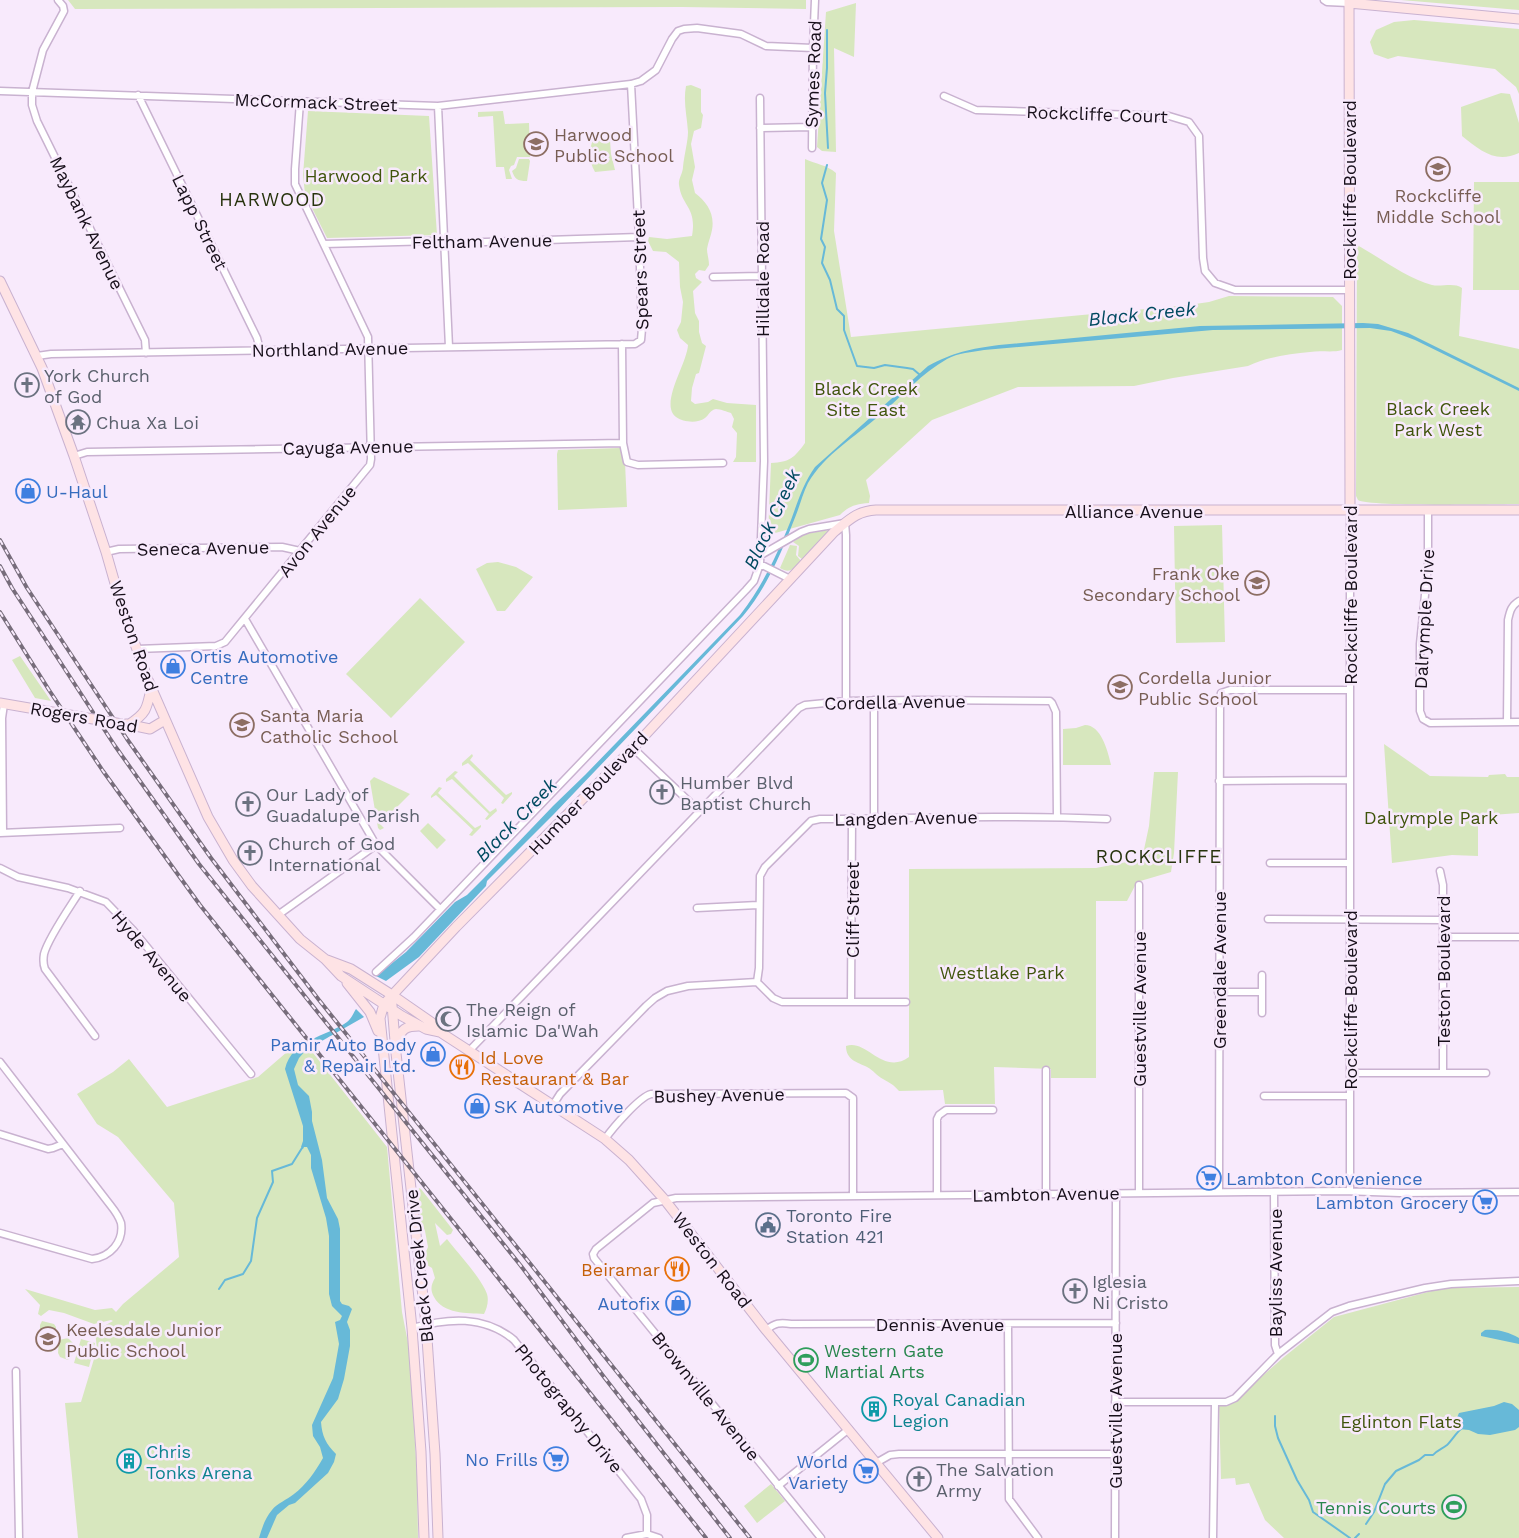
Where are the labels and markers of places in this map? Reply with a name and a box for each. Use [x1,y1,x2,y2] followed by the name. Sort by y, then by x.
[554,124,674,166] place label: Harwood Public School
[523,131,549,157] school or university icon: Harwood Public School
[1425,156,1451,182] school or university icon: Rockcliffe Middle School
[1376,185,1501,227] place label: Rockcliffe Middle School
[44,365,150,407] place label: York Church of God
[14,372,40,398] church icon: York Church of God
[65,409,91,435] temple icon: Chua Xa Loi
[96,412,199,433] place label: Chua Xa Loi
[15,478,41,504] shop icon: U-Haul
[46,481,108,502] place label: U-Haul
[1082,563,1240,605] place label: Frank Oke Secondary School
[1244,570,1270,596] school or university icon: Frank Oke Secondary School
[190,646,338,688] place label: Ortis Automotive Centre
[160,653,186,679] shop icon: Ortis Automotive Centre
[1138,667,1272,709] place label: Cordella Junior Public School
[1107,674,1133,700] school or university icon: Cordella Junior Public School
[260,705,399,747] place label: Santa Maria Catholic School
[229,712,255,738] school or university icon: Santa Maria Catholic School
[680,772,811,814] place label: Humber Blvd Baptist Church
[649,779,675,805] church icon: Humber Blvd Baptist Church
[266,784,420,826] place label: Our Lady of Guadalupe Parish
[235,791,261,817] church icon: Our Lady of Guadalupe Parish
[268,833,395,875] place label: Church of God International
[237,840,263,866] church icon: Church of God International
[466,999,599,1041] place label: The Reign of Islamic Da'Wah
[435,1006,461,1032] mosque icon: The Reign of Islamic Da'Wah
[270,1034,417,1076] place label: Pamir Auto Body & Repair Ltd.
[420,1041,446,1067] shop icon: Pamir Auto Body & Repair Ltd.
[480,1047,629,1089] place label: Id Love Restaurant & Bar
[449,1054,475,1080] restaurant icon: Id Love Restaurant & Bar
[464,1093,490,1119] shop icon: SK Automotive
[494,1096,624,1117] place label: SK Automotive
[1196,1165,1222,1191] supermarket icon: Lambton Convenience
[1226,1168,1423,1189] place label: Lambton Convenience
[1472,1189,1498,1215] supermarket icon: Lambton Grocery
[1315,1192,1469,1213] place label: Lambton Grocery
[786,1205,892,1247] place label: Toronto Fire Station 421
[755,1212,781,1238] public building icon: Toronto Fire Station 421
[664,1256,690,1282] restaurant icon: Beiramar
[581,1259,660,1280] place label: Beiramar
[1092,1271,1168,1313] place label: Iglesia Ni Cristo
[1062,1278,1088,1304] church icon: Iglesia Ni Cristo
[665,1290,691,1316] shop icon: Autofix
[598,1293,660,1314] place label: Autofix
[66,1319,221,1361] place label: Keelesdale Junior Public School
[35,1326,61,1352] school or university icon: Keelesdale Junior Public School
[824,1340,944,1382] place label: Western Gate Martial Arts
[793,1347,819,1373] sports icon: Western Gate Martial Arts
[892,1389,1026,1431] place label: Royal Canadian Legion
[861,1396,887,1422] building icon: Royal Canadian Legion
[146,1441,252,1483] place label: Chris Tonks Arena
[543,1446,569,1472] supermarket icon: No Frills
[116,1448,142,1474] building icon: Chris Tonks Arena
[465,1449,538,1470] place label: No Frills
[788,1451,849,1493] place label: World Variety
[853,1458,879,1484] supermarket icon: World Variety
[936,1459,1054,1501] place label: The Salvation Army
[906,1466,932,1492] church icon: The Salvation Army
[1441,1494,1467,1520] sports icon: Tennis Courts
[1316,1497,1436,1518] place label: Tennis Courts

